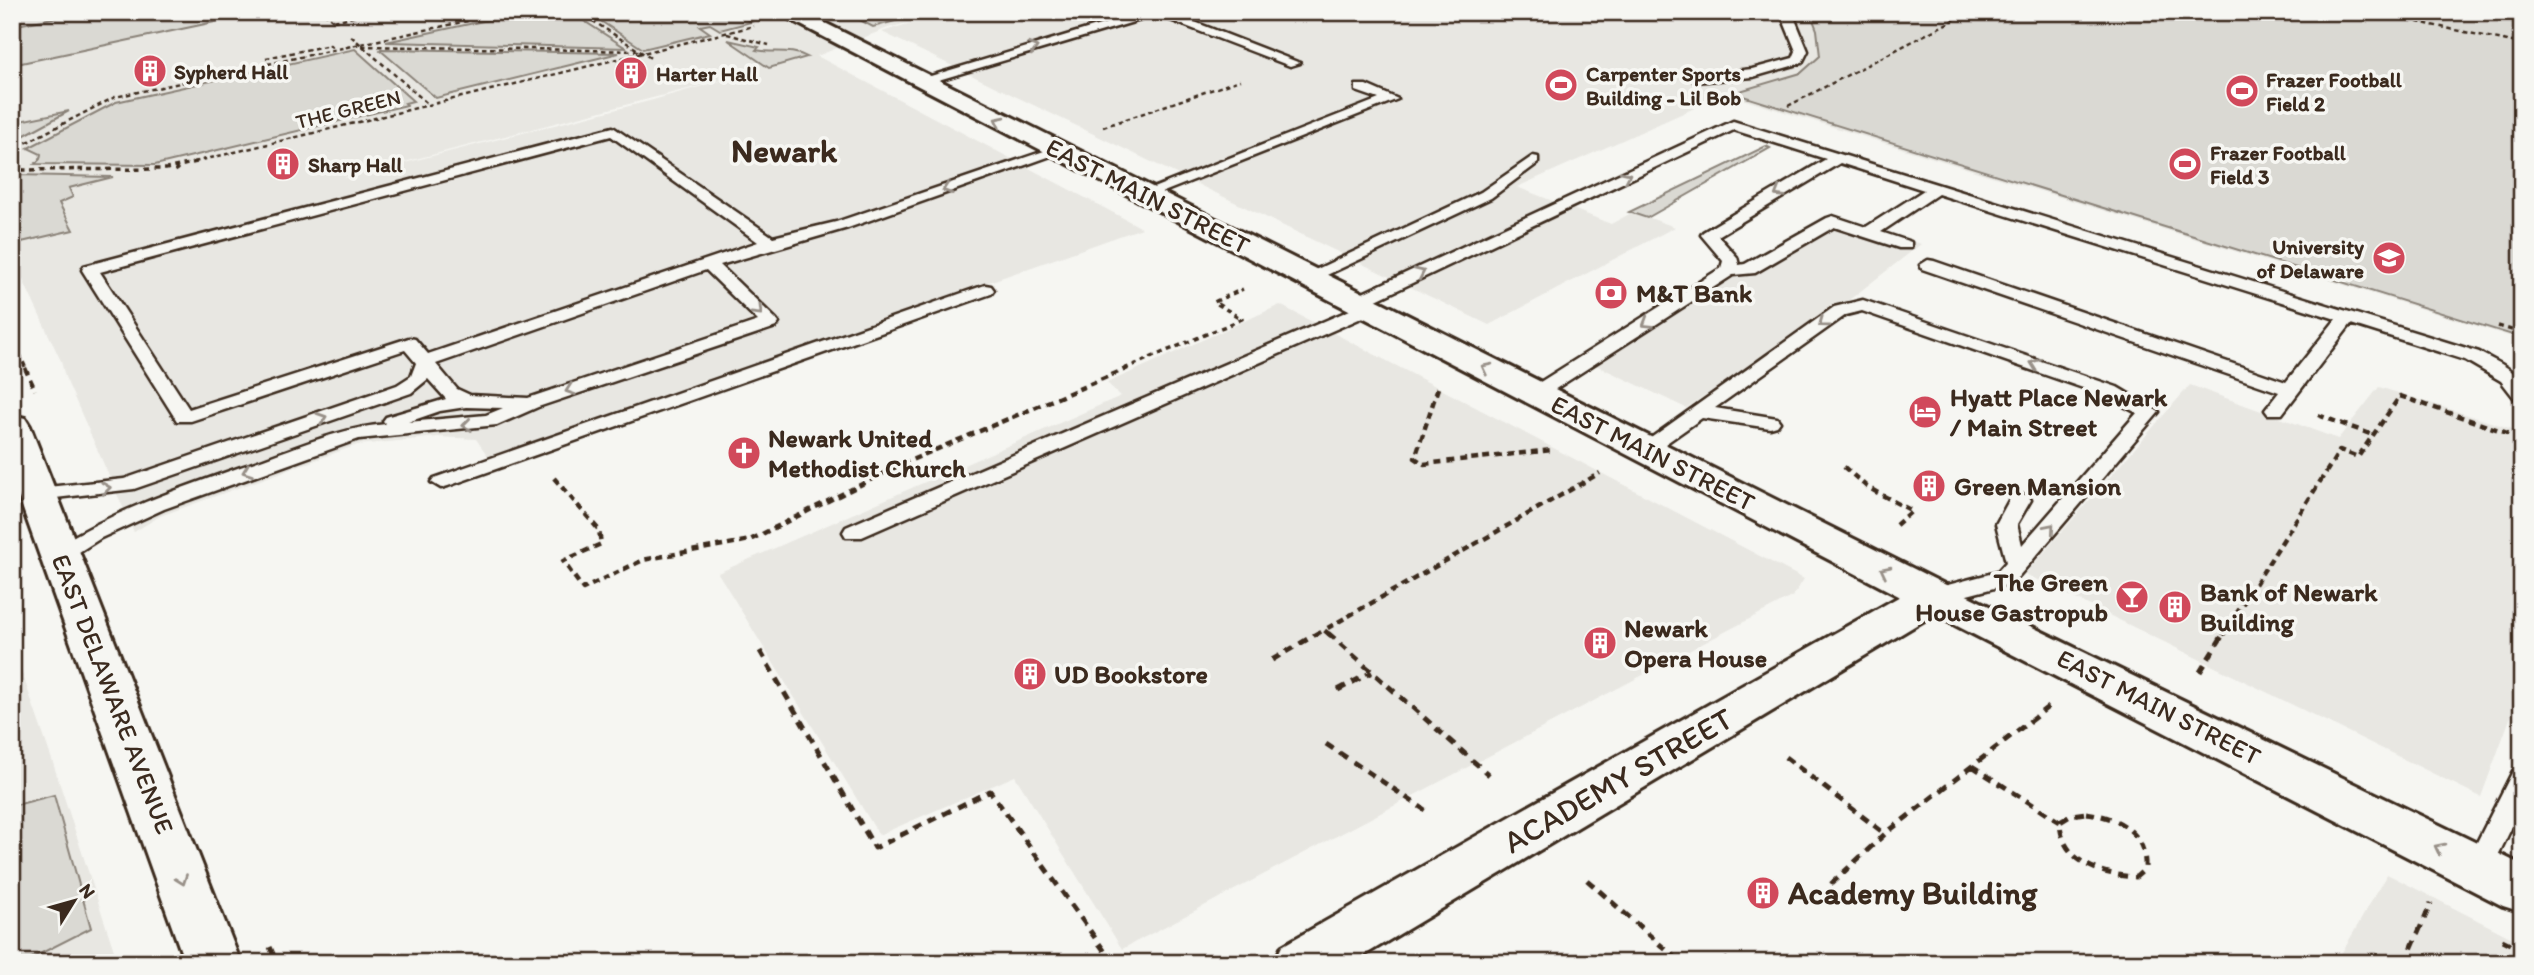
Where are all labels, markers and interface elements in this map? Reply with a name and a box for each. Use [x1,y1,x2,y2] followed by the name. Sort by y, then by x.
[1027,42,1039,57] one-way arrow
[131,52,169,90] building icon: Sypherd Hall
[612,54,650,92] building icon: Harter Hall
[174,59,289,85] place label: Sypherd Hall
[656,61,759,86] place label: Harter Hall
[1586,61,1741,111] place label: Carpenter Sports Building - Lil Bob
[1542,66,1580,104] sports icon: Carpenter Sports Building - Lil Bob
[2266,67,2403,116] place label: Frazer Football Field 2
[2223,72,2261,110] sports icon: Frazer Football Field 2
[293,84,403,134] street label: THE GREEN
[994,115,1006,129] one-way arrow
[731,131,838,170] district label: Newark
[1041,131,1256,261] street label: EAST MAIN STREET
[2210,140,2347,189] place label: Frazer Football Field 3
[264,145,302,183] building icon: Sharp Hall
[2166,145,2204,183] sports icon: Frazer Football Field 3
[308,152,404,178] place label: Sharp Hall
[1619,170,1631,184] one-way arrow
[941,181,954,195] one-way arrow
[1774,184,1787,197] one-way arrow
[2256,234,2365,283] place label: University of Delaware
[2370,239,2408,277] school or university icon: University of Delaware
[1413,267,1425,281] one-way arrow
[1592,274,1630,312] bank icon: M&T Bank
[1636,277,1753,309] place label: M&T Bank
[749,303,762,316] one-way arrow
[1641,314,1654,327] one-way arrow
[1818,314,1831,327] one-way arrow
[2030,359,2042,373] one-way arrow
[1481,362,1493,376] one-way arrow
[1949,381,2168,443] place label: Hyatt Place Newark / Main Street
[564,382,576,396] one-way arrow
[1546,388,1761,518] street label: EAST MAIN STREET
[1906,393,1944,431] hotel icon: Hyatt Place Newark / Main Street
[315,412,327,426] one-way arrow
[462,417,473,432] one-way arrow
[768,422,966,484] place label: Newark United Methodist Church
[725,434,763,472] church icon: Newark United Methodist Church
[242,463,254,477] one-way arrow
[1910,467,1948,505] building icon: Green Mansion
[1954,470,2121,502] place label: Green Mansion
[100,480,111,495] one-way arrow
[2042,523,2054,536] one-way arrow
[45,550,181,838] street label: EAST DELAWARE AVENUE
[1880,566,1892,580] one-way arrow
[1915,566,2108,628] place label: The Green House Gastropub
[2200,576,2378,638] place label: Bank of Newark Building
[2113,578,2151,616] bar icon: The Green House Gastropub
[2156,588,2194,626] building icon: Bank of Newark Building
[1624,612,1767,674] place label: Newark Opera House
[1581,624,1619,662] building icon: Newark Opera House
[2052,642,2267,772] street label: EAST MAIN STREET
[1011,655,1049,693] building icon: UD Bookstore
[1054,658,1208,690] place label: UD Bookstore
[1497,699,1739,861] street label: ACADEMY STREET
[2434,843,2446,857] one-way arrow
[38,866,108,936] north arrow
[174,873,188,885] one-way arrow
[1744,874,1782,912] building icon: Academy Building
[1787,874,2038,912] place label: Academy Building
[74,879,100,903] text: N

